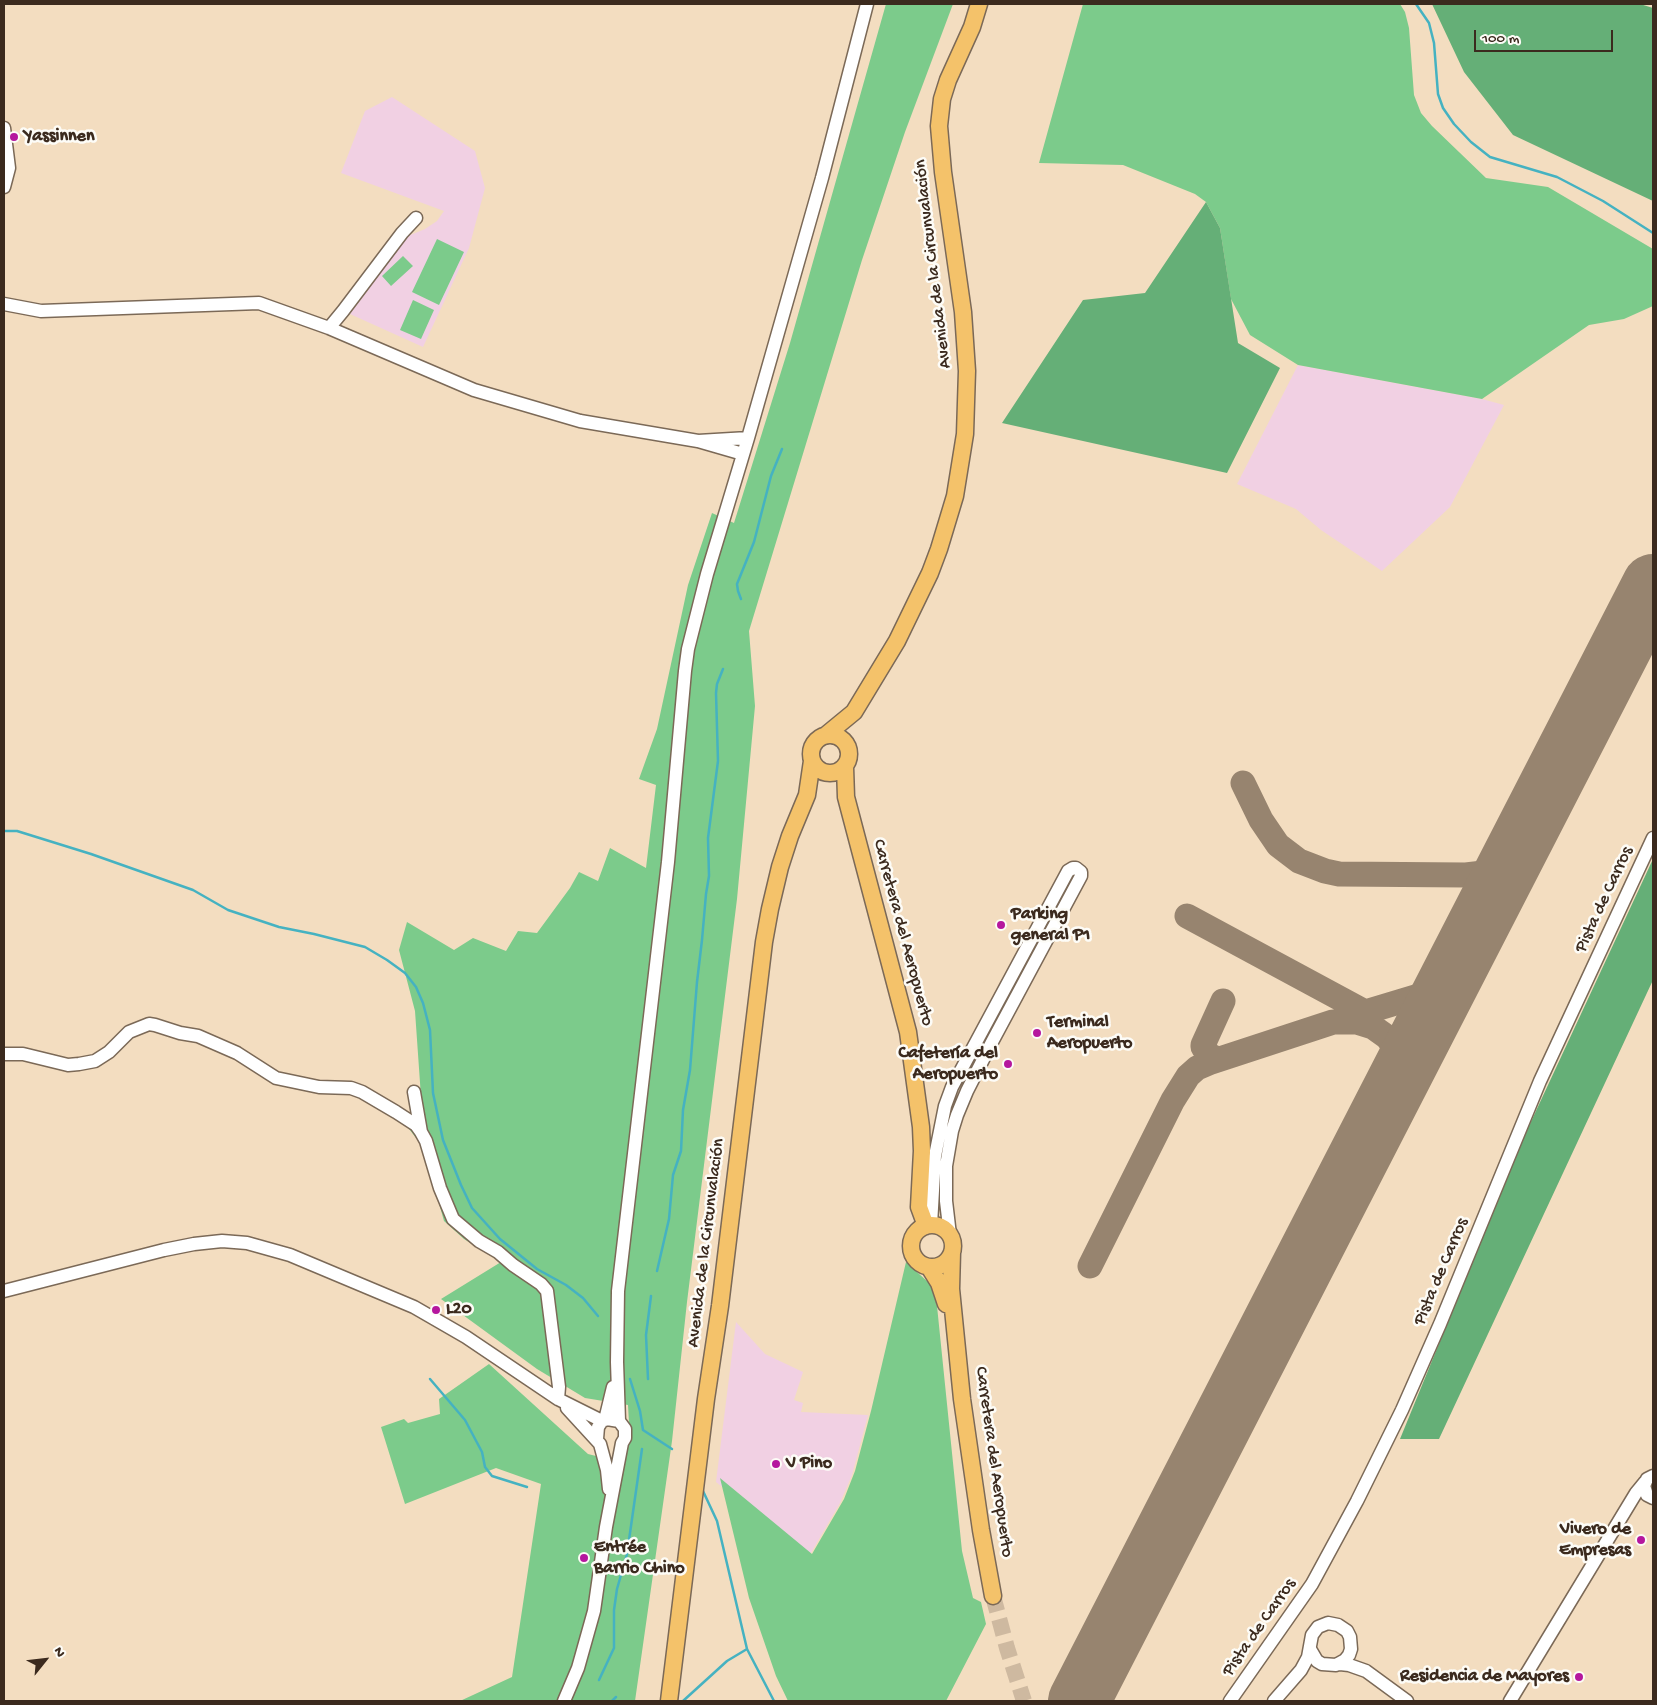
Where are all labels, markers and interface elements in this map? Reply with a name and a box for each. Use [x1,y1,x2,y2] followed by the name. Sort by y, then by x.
[1477,20,1616,52] scale bar
[1482,30,1519,48] text: 100 m
[24,126,94,148] place label: Yassinnen
[8,131,20,143] marker: Yassinnen
[910,158,958,370] street label: Avenida de la Circunvalación
[867,837,937,1029] street label: Carretera del Aeropuerto
[1571,843,1639,957] street label: Pista de Carros
[1011,904,1090,946] place label: Parking general P1
[995,919,1007,931] marker: Parking general P1
[1047,1012,1132,1054] place label: Terminal Aeropuerto
[1031,1027,1043,1039] marker: Terminal Aeropuerto
[898,1043,998,1086] place label: Cafetería del Aeropuerto
[1002,1058,1014,1070] marker: Cafetería del Aeropuerto
[683,1137,731,1349] street label: Avenida de la Circunvalación
[1410,1215,1474,1329] street label: Pista de Carros
[446,1299,472,1321] place label: L20
[430,1304,442,1316] marker: L20
[969,1365,1017,1559] street label: Carretera del Aeropuerto
[786,1453,832,1475] place label: V Pino
[770,1458,782,1470] marker: V Pino
[1559,1519,1631,1562] place label: Vivero de Empresas
[1635,1534,1647,1546] marker: Vivero de Empresas
[594,1537,685,1580] place label: Entrée Barrio Chino
[578,1552,590,1564] marker: Entrée Barrio Chino
[1218,1575,1302,1681] street label: Pista de Carros
[20,1635,70,1685] north arrow
[49,1644,68,1661] text: N
[1400,1666,1569,1688] place label: Residencia de Mayores
[1573,1671,1585,1683] marker: Residencia de Mayores

